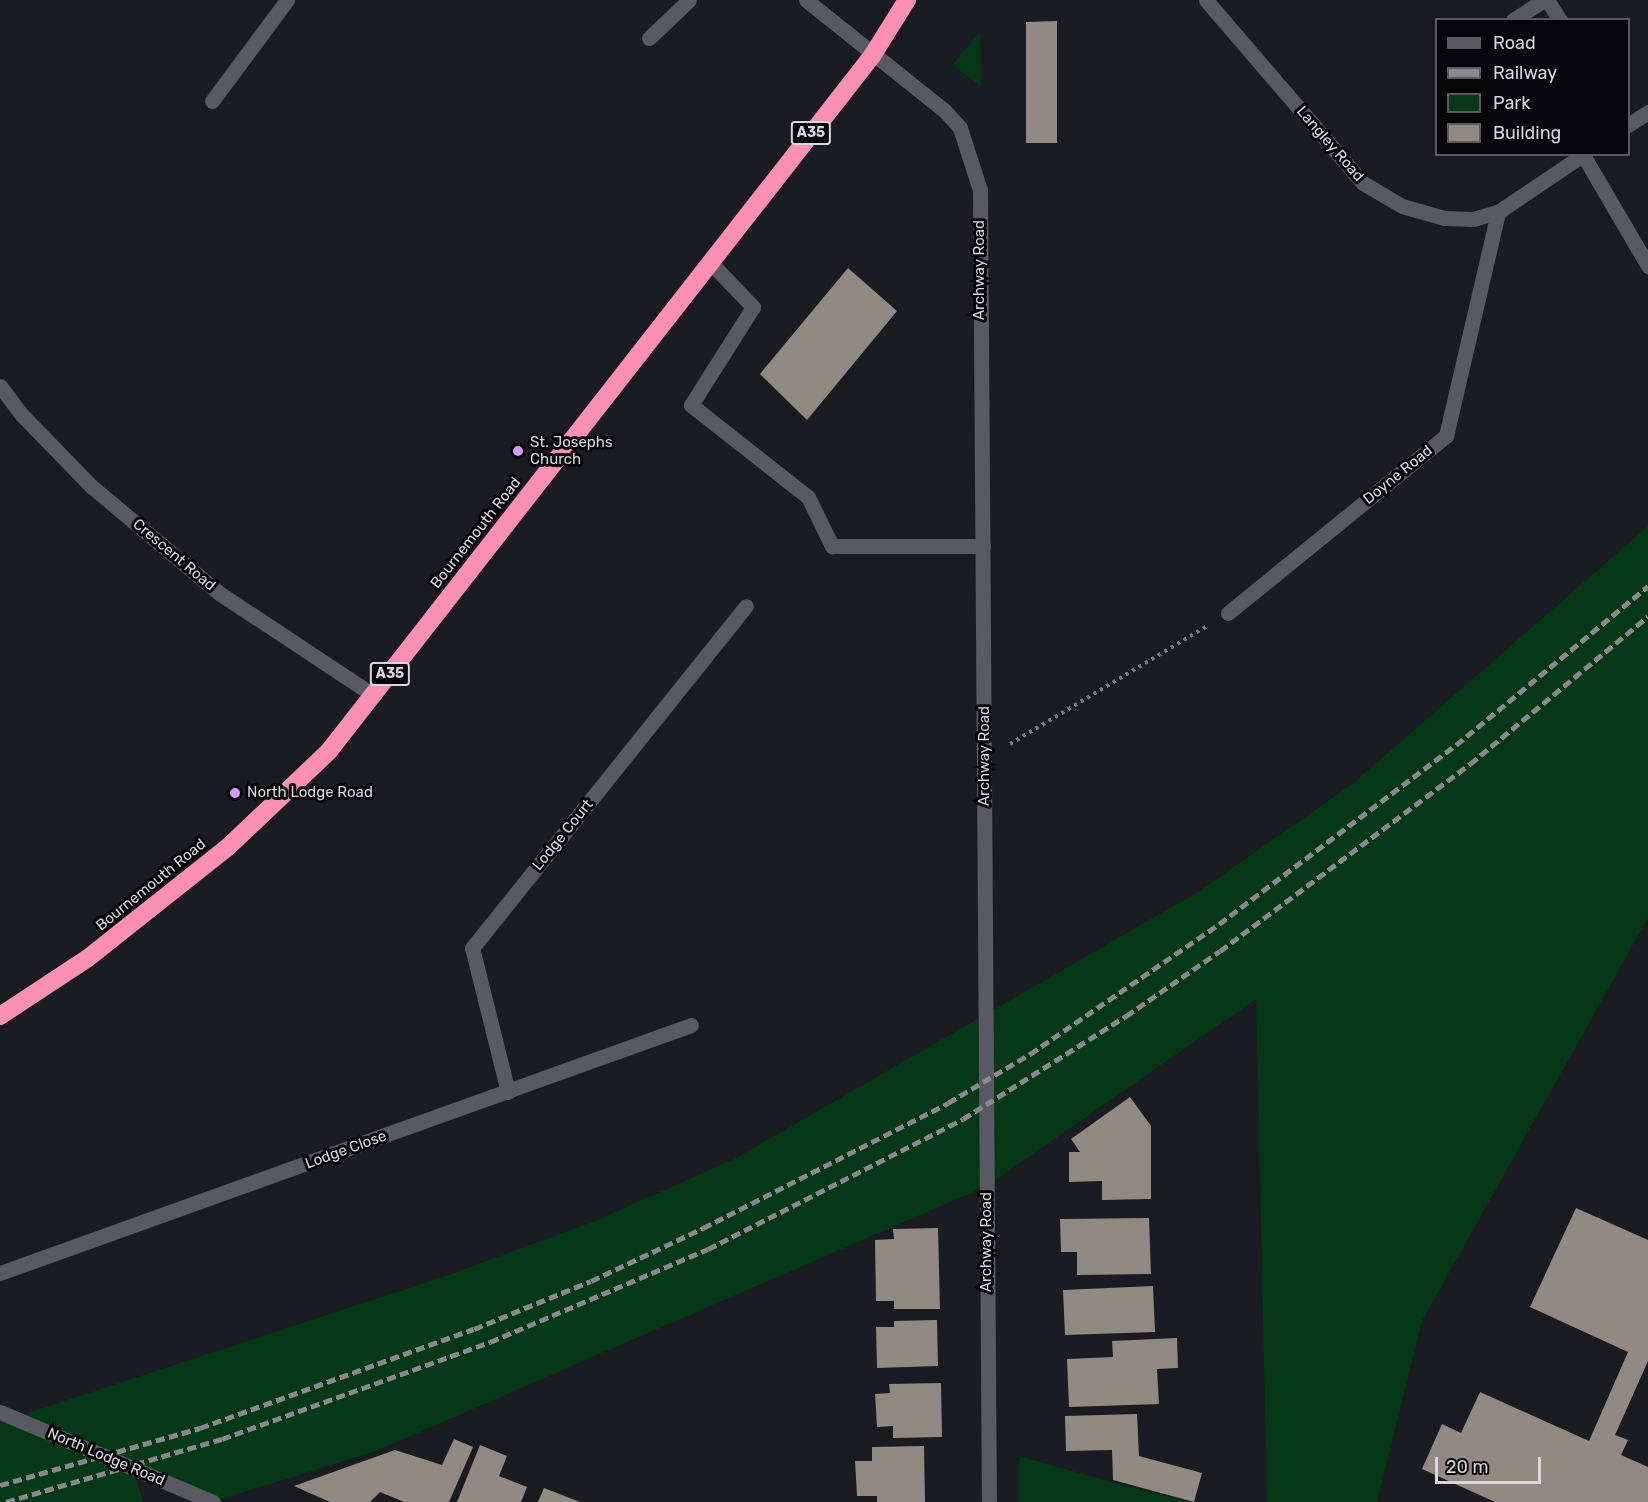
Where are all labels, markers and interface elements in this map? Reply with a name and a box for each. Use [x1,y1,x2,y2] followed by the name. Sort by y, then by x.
[1435,18,1630,156] legend
[1493,32,1536,54] text: Road
[1493,62,1557,84] text: Railway
[1493,92,1530,114] text: Park
[1292,103,1368,185] street label: Langley Road
[790,122,832,144] road number: A35
[1493,122,1561,144] text: Building
[971,220,989,320] street label: Archway Road
[530,433,613,468] place label: St. Josephs Church
[1360,442,1436,508] street label: Doyne Road
[511,444,525,458] marker: St. Josephs Church
[427,474,525,592] street label: Bournemouth Road
[129,515,219,595] street label: Crescent Road
[369,663,411,685] road number: A35
[976,706,994,806] street label: Archway Road
[247,784,373,802] place label: North Lodge Road
[228,786,242,800] marker: North Lodge Road
[529,796,597,874] street label: Lodge Court
[92,835,210,935] street label: Bournemouth Road
[303,1127,389,1173] street label: Lodge Close
[978,1192,996,1292] street label: Archway Road
[45,1424,167,1490] street label: North Lodge Road
[1438,1445,1544,1483] scale bar
[1446,1456,1488,1478] text: 20 m

